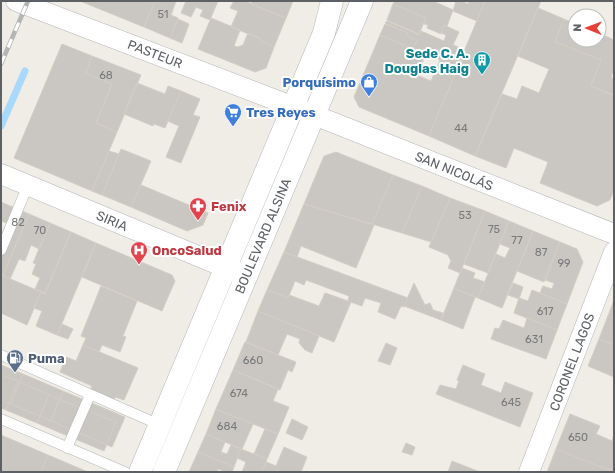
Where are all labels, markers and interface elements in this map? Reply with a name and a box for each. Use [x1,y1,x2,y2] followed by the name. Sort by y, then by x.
[157,8,169,21] house number: 51
[567,8,607,48] north arrow
[571,24,584,32] text: N
[126,37,184,71] street label: PASTEUR
[385,46,469,76] place label: Sede C. A. Douglas Haig
[472,50,492,75] building icon: Sede C. A. Douglas Haig
[99,69,113,82] house number: 68
[359,72,379,97] shop icon: Porquísimo
[283,75,356,90] place label: Porquísimo
[223,102,243,127] supermarket icon: Tres Reyes
[246,105,316,120] place label: Tres Reyes
[454,122,468,135] house number: 44
[413,149,495,193] street label: SAN NICOLÁS
[232,176,294,296] street label: BOULEVARD ALSINA
[188,196,208,221] pharmacy icon: Fenix
[211,199,247,214] place label: Fenix
[94,208,130,234] street label: SIRIA
[458,209,472,222] house number: 53
[11,216,25,229] house number: 82
[488,223,501,236] house number: 75
[34,224,46,237] house number: 70
[511,234,523,247] house number: 77
[129,240,149,265] hospital icon: OncoSalud
[152,243,222,258] place label: OncoSalud
[535,246,548,259] house number: 87
[557,257,571,270] house number: 99
[537,305,554,318] house number: 617
[546,311,598,413] street label: CORONEL LAGOS
[525,333,543,346] house number: 631
[5,348,25,373] fuel station icon: Puma
[28,351,65,366] place label: Puma
[243,354,263,367] house number: 660
[230,387,248,400] house number: 674
[501,396,521,409] house number: 645
[217,420,237,433] house number: 684
[568,431,588,444] house number: 650

